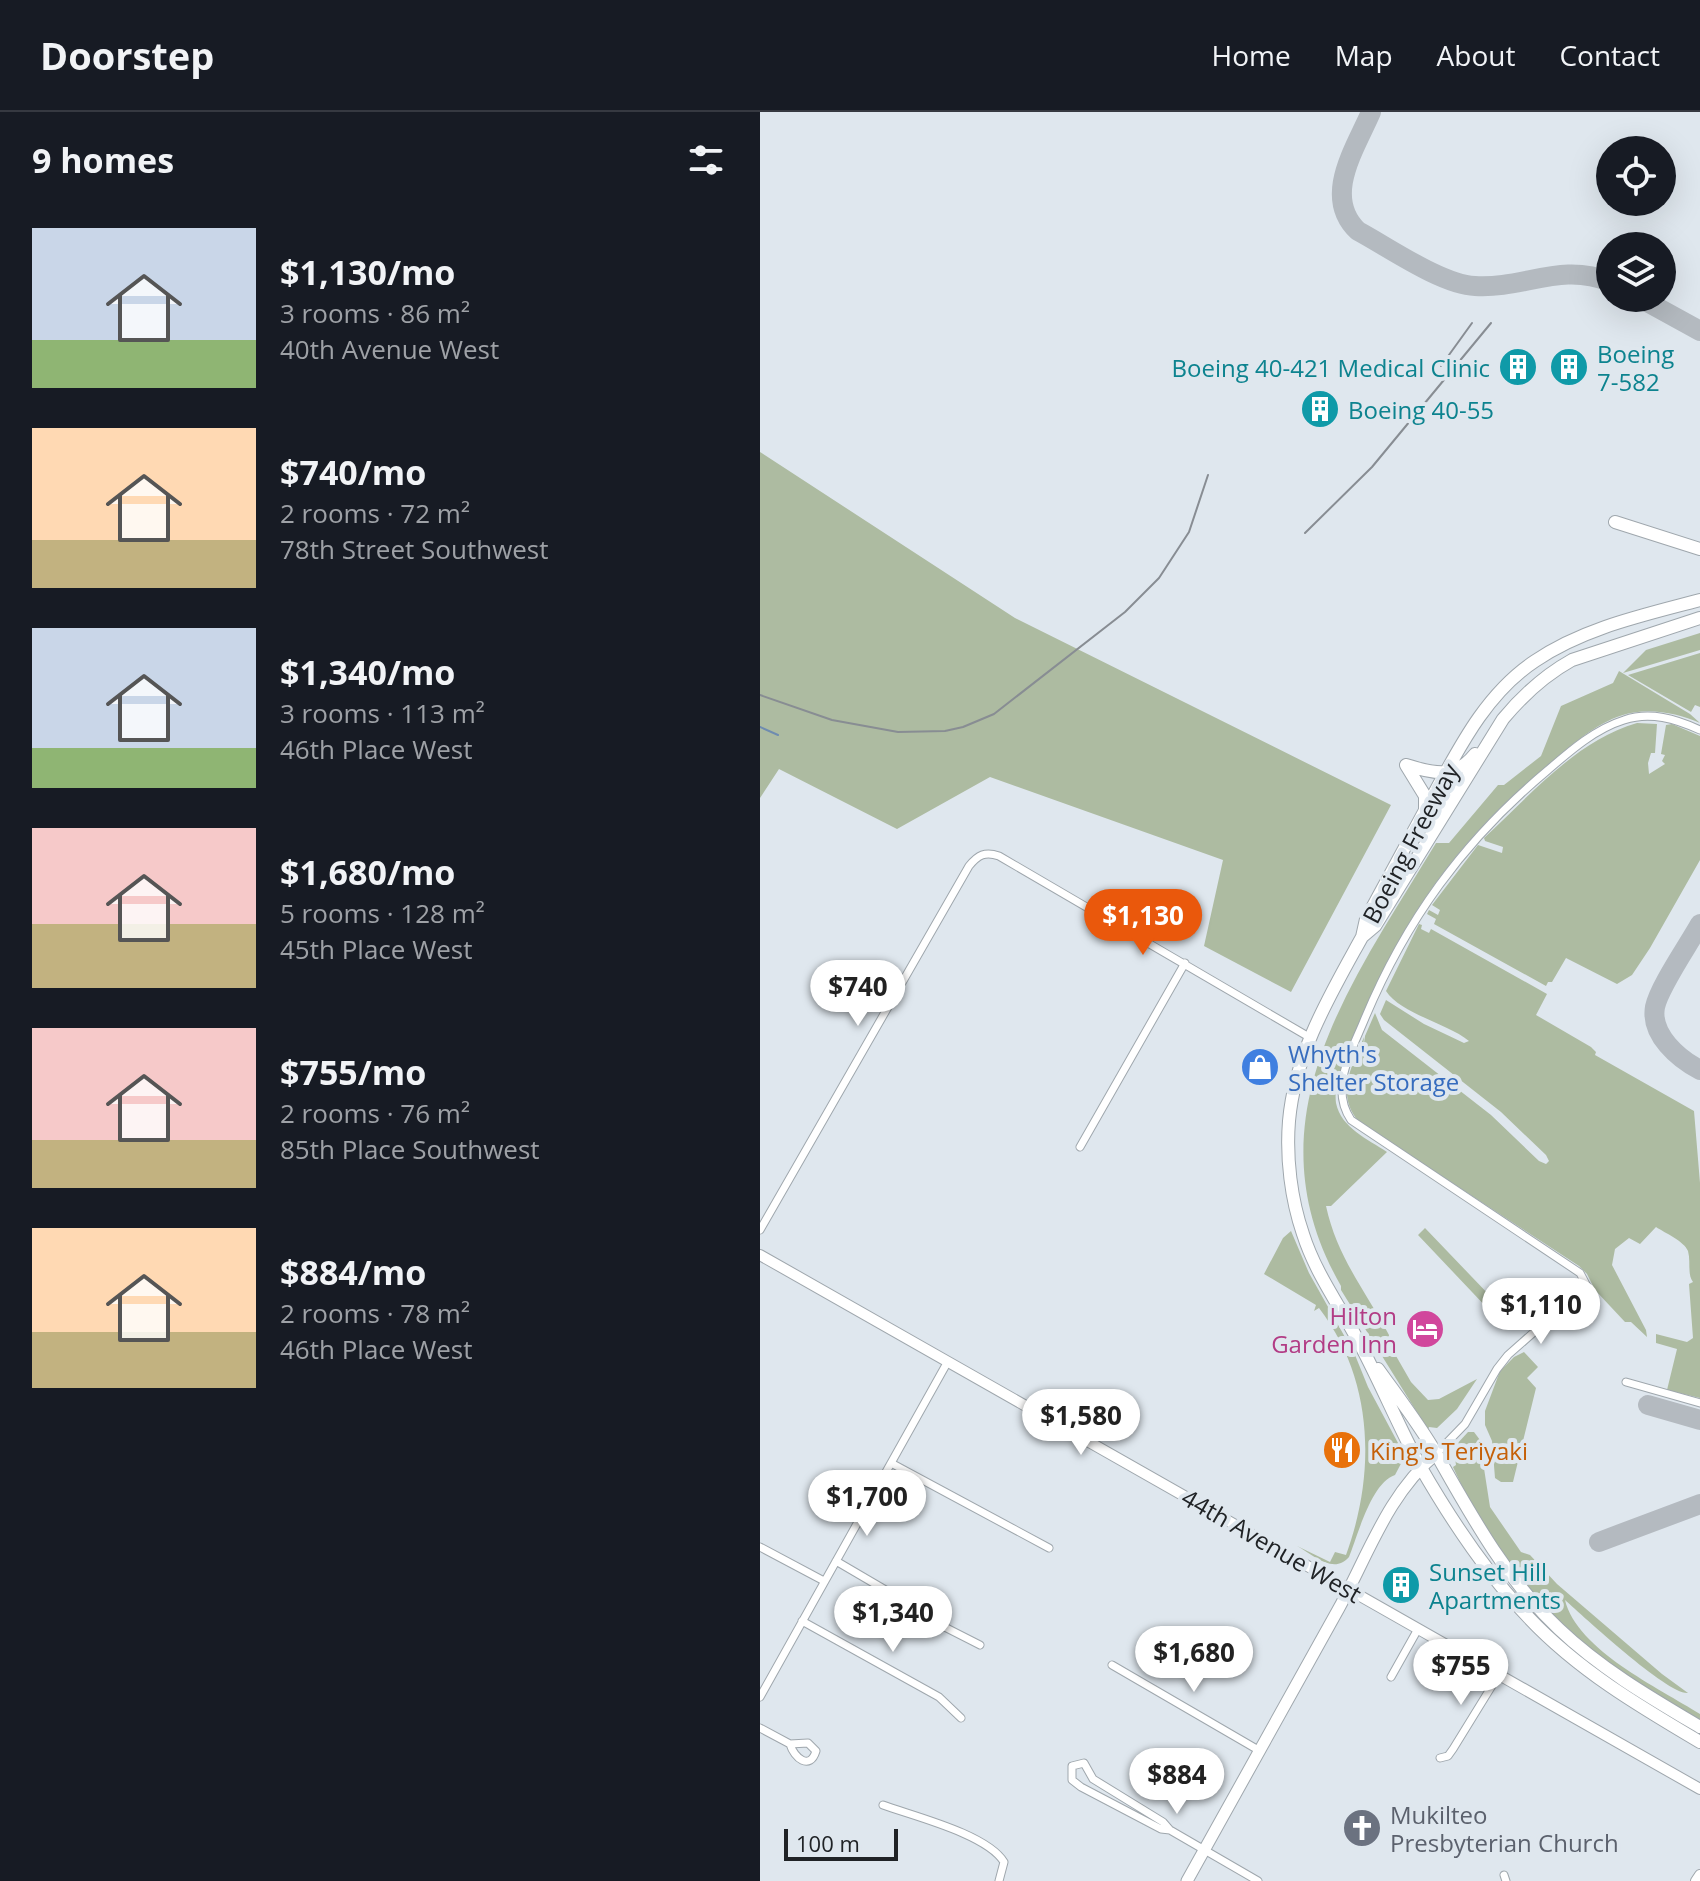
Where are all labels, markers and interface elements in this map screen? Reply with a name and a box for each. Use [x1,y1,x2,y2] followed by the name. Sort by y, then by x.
[40,29,214,81] text: Doorstep
[1212,36,1291,74] text: Home
[1335,36,1393,74] text: Map
[1437,36,1515,74] text: About
[1559,36,1660,74] text: Contact
[1596,136,1676,312] map controls
[1596,136,1676,216] button: locate
[32,137,174,183] text: 9 homes
[684,138,728,182] icon: filters
[1596,232,1676,312] button: layers
[280,249,455,295] text: $1,130/mo
[96,260,192,356] icon: home
[280,295,470,331] text: 3 rooms · 86 m²
[280,331,499,367] text: 40th Avenue West
[1597,337,1674,398] place label: Boeing 7-582
[1497,346,1539,388] building icon: Boeing 40-421 Medical Clinic
[1548,346,1590,388] building icon: Boeing 7-582
[1172,351,1490,384] place label: Boeing 40-421 Medical Clinic
[1299,388,1341,430] building icon: Boeing 40-55
[1348,393,1494,426] place label: Boeing 40-55
[280,449,426,495] text: $740/mo
[96,460,192,556] icon: home
[280,495,470,531] text: 2 rooms · 72 m²
[280,531,549,567] text: 78th Street Southwest
[280,649,455,695] text: $1,340/mo
[96,660,192,756] icon: home
[280,695,485,731] text: 3 rooms · 113 m²
[280,731,472,767] text: 46th Place West
[1354,756,1466,929] street label: Boeing Freeway
[280,849,455,895] text: $1,680/mo
[96,860,192,956] icon: home
[1078,889,1208,957] pin: $1,130
[280,895,485,931] text: 5 rooms · 128 m²
[1102,897,1184,933] text: $1,130
[280,931,472,967] text: 45th Place West
[811,960,905,1028] pin: $740
[828,968,888,1004] text: $740
[1288,1037,1459,1098] place label: Whyth's Shelter Storage
[1239,1046,1281,1088] shop icon: Whyth's Shelter Storage
[280,1049,426,1095] text: $755/mo
[96,1060,192,1156] icon: home
[280,1095,470,1131] text: 2 rooms · 76 m²
[280,1131,540,1167] text: 85th Place Southwest
[280,1249,426,1295] text: $884/mo
[96,1260,192,1356] icon: home
[1476,1278,1606,1346] pin: $1,110
[1500,1286,1582,1322] text: $1,110
[280,1295,470,1331] text: 2 rooms · 78 m²
[1271,1299,1397,1360] place label: Hilton Garden Inn
[1404,1308,1446,1350] hotel icon: Hilton Garden Inn
[280,1331,472,1367] text: 46th Place West
[1016,1389,1146,1457] pin: $1,580
[1040,1397,1122,1433] text: $1,580
[1321,1429,1363,1471] restaurant icon: King's Teriyaki
[1370,1434,1528,1467] place label: King's Teriyaki
[802,1470,932,1538] pin: $1,700
[826,1478,908,1514] text: $1,700
[1176,1480,1368,1610] street label: 44th Avenue West
[1429,1555,1561,1616] place label: Sunset Hill Apartments
[1380,1564,1422,1606] building icon: Sunset Hill Apartments
[828,1586,958,1654] pin: $1,340
[852,1594,934,1630] text: $1,340
[1129,1626,1259,1694] pin: $1,680
[1153,1634,1235,1670] text: $1,680
[1414,1639,1508,1707] pin: $755
[1431,1647,1491,1683] text: $755
[1130,1748,1224,1816] pin: $884
[1147,1756,1207,1792] text: $884
[1390,1798,1619,1859] place label: Mukilteo Presbyterian Church
[1341,1807,1383,1849] church icon: Mukilteo Presbyterian Church
[784,1825,898,1861] scale bar
[796,1828,860,1858] text: 100 m

